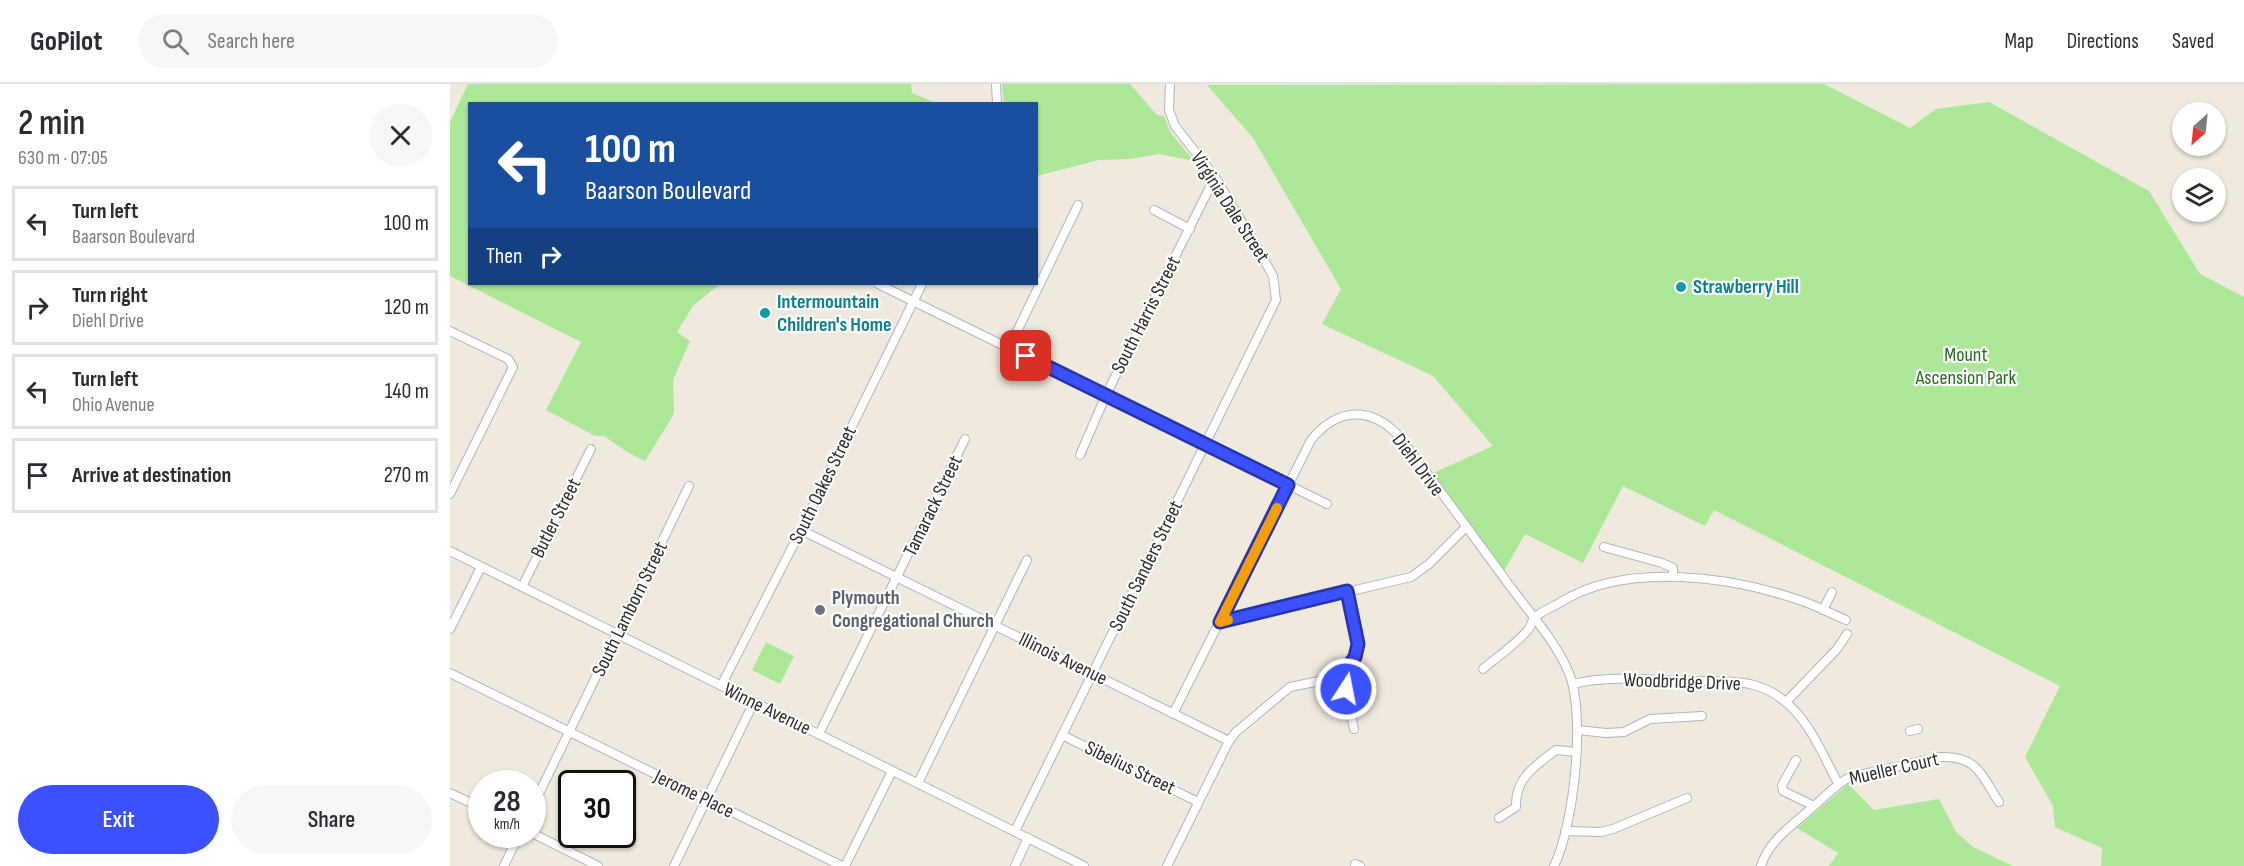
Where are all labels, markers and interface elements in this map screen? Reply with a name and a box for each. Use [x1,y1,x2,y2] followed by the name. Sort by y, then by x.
[138,14,558,68] search box
[30,25,102,58] text: GoPilot
[159,25,192,58] icon: search
[207,28,295,55] text: Search here
[2004,29,2034,54] text: Map
[2067,29,2139,54] text: Directions
[2172,29,2214,54] text: Saved
[18,102,85,145] text: 2 min
[2172,102,2226,156] north arrow
[2172,102,2226,222] map controls
[369,104,432,167] button: close
[585,124,676,175] text: 100 m
[486,126,564,204] icon: left
[18,146,108,170] text: 630 m · 07:05
[1185,147,1275,267] street label: Virginia Dale Street
[2172,168,2226,222] button: layers
[585,175,751,207] text: Baarson Boulevard
[72,198,138,225] text: Turn left
[21,207,54,240] icon: left
[384,210,429,237] text: 100 m
[72,225,195,249] text: Baarson Boulevard
[534,240,567,273] icon: right
[486,243,522,270] text: Then
[1106,252,1186,378] street label: South Harris Street
[1693,275,1799,299] place label: Strawberry Hill
[1674,280,1688,294] marker: Strawberry Hill
[72,282,148,309] text: Turn right
[777,290,891,337] place label: Intermountain Children's Home
[21,291,54,324] icon: right
[385,294,429,321] text: 120 m
[758,306,772,320] marker: Intermountain Children's Home
[72,309,144,333] text: Diehl Drive
[1000,330,1051,381] pin
[1009,339,1042,372] icon: arrive
[1915,343,2017,390] park label: Mount Ascension Park
[72,366,138,393] text: Turn left
[21,375,54,408] icon: left
[385,378,429,405] text: 140 m
[72,393,155,417] text: Ohio Avenue
[784,422,862,548] street label: South Oakes Street
[1387,429,1449,501] street label: Diehl Drive
[898,452,968,560] street label: Tamarack Street
[21,459,54,492] icon: arrive
[72,462,231,489] text: Arrive at destination
[384,462,429,489] text: 270 m
[526,474,586,562] street label: Butler Street
[1104,497,1188,635] street label: South Sanders Street
[587,538,673,680] street label: South Lamborn Street
[832,586,994,633] place label: Plymouth Congregational Church
[813,603,827,617] marker: Plymouth Congregational Church
[1015,627,1111,691] street label: Illinois Avenue
[1314,657,1378,721] position arrow
[1623,668,1741,696] street label: Woodbridge Drive
[720,678,814,740] street label: Winne Avenue
[1081,736,1179,800] street label: Sibelius Street
[1847,747,1941,791] street label: Mueller Court
[649,764,738,824] street label: Jerome Place
[558,770,636,848] speed limit sign: 30
[493,784,521,820] text: 28
[18,785,219,854] button: Exit
[231,785,432,854] button: Share
[494,815,520,834] text: km/h

